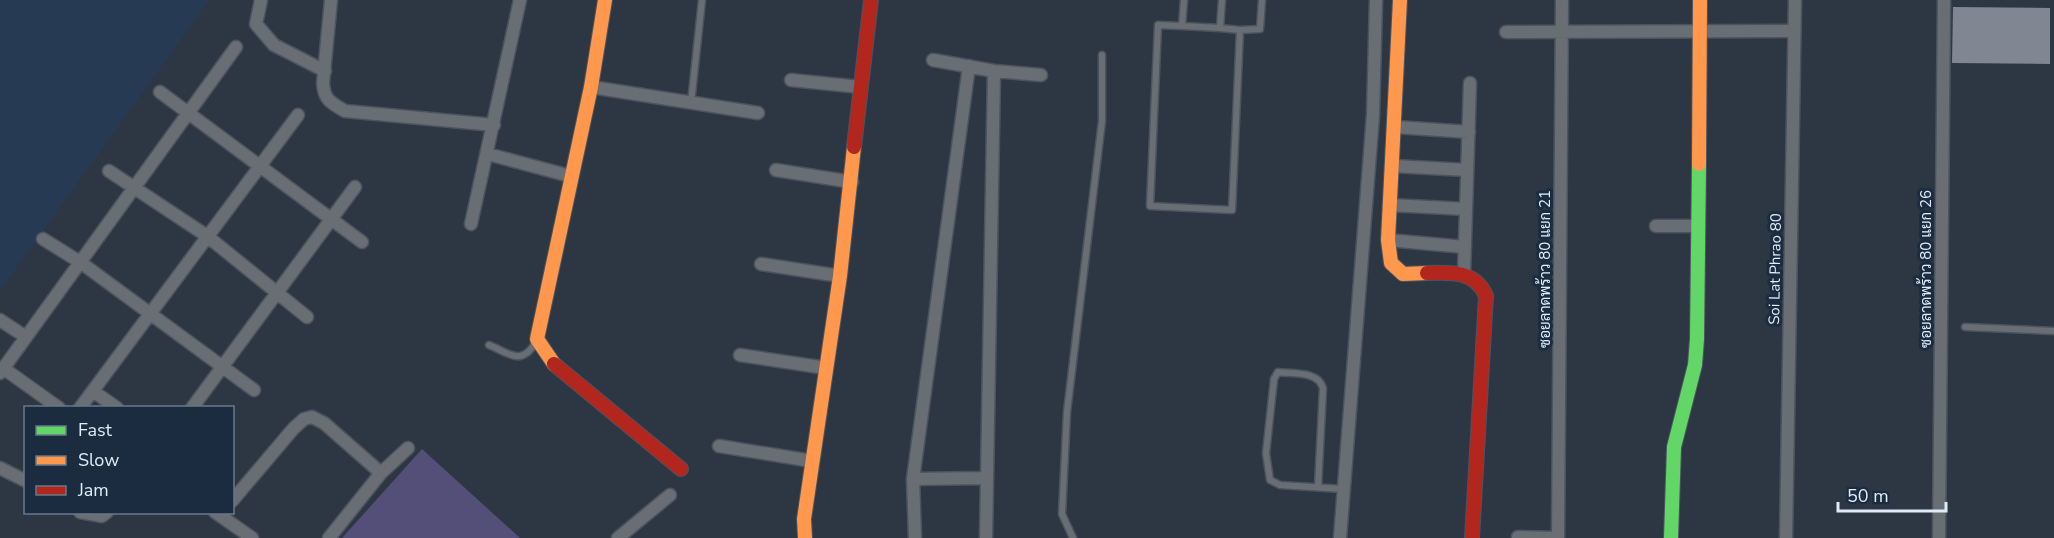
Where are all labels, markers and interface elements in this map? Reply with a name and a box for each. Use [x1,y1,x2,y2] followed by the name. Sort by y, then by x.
[1535,190,1555,348] street label: ซอยลาดพร้าว 80 แยก 21
[1916,190,1936,348] street label: ซอยลาดพร้าว 80 แยก 26
[1764,213,1786,325] street label: Soi Lat Phrao 80
[24,406,234,514] legend
[78,418,113,442] text: Fast
[78,448,119,472] text: Slow
[1838,475,1946,513] scale bar
[77,478,109,502] text: Jam
[1847,484,1889,508] text: 50 m

